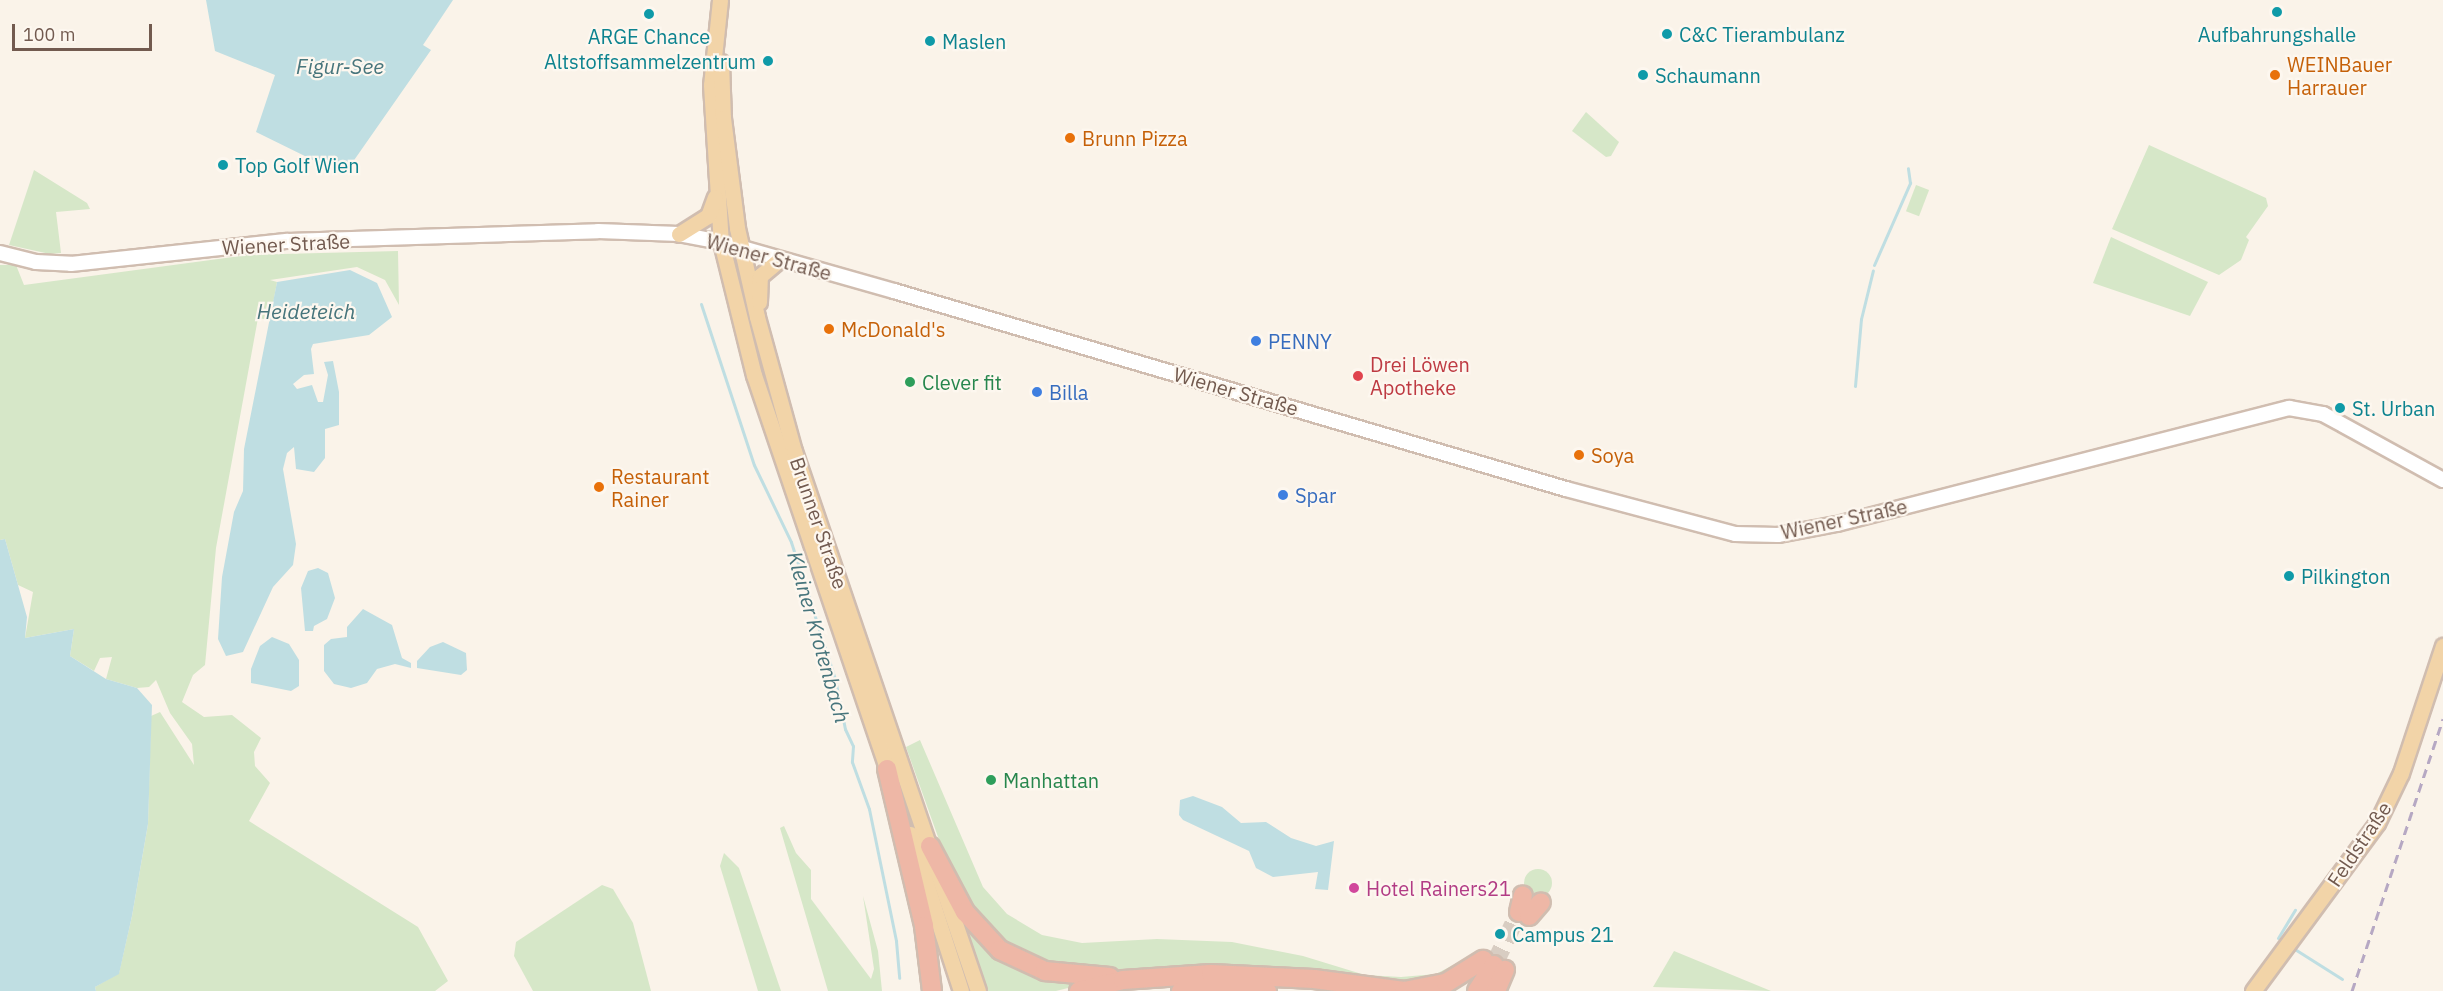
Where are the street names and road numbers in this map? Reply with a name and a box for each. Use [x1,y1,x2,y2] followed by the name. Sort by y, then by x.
[221,229,351,259] street label: Wiener Straße
[704,229,834,285] street label: Wiener Straße
[1171,362,1301,420] street label: Wiener Straße
[785,454,853,592] street label: Brunner Straße
[1779,494,1909,544] street label: Wiener Straße
[2322,797,2396,891] street label: Feldstraße

